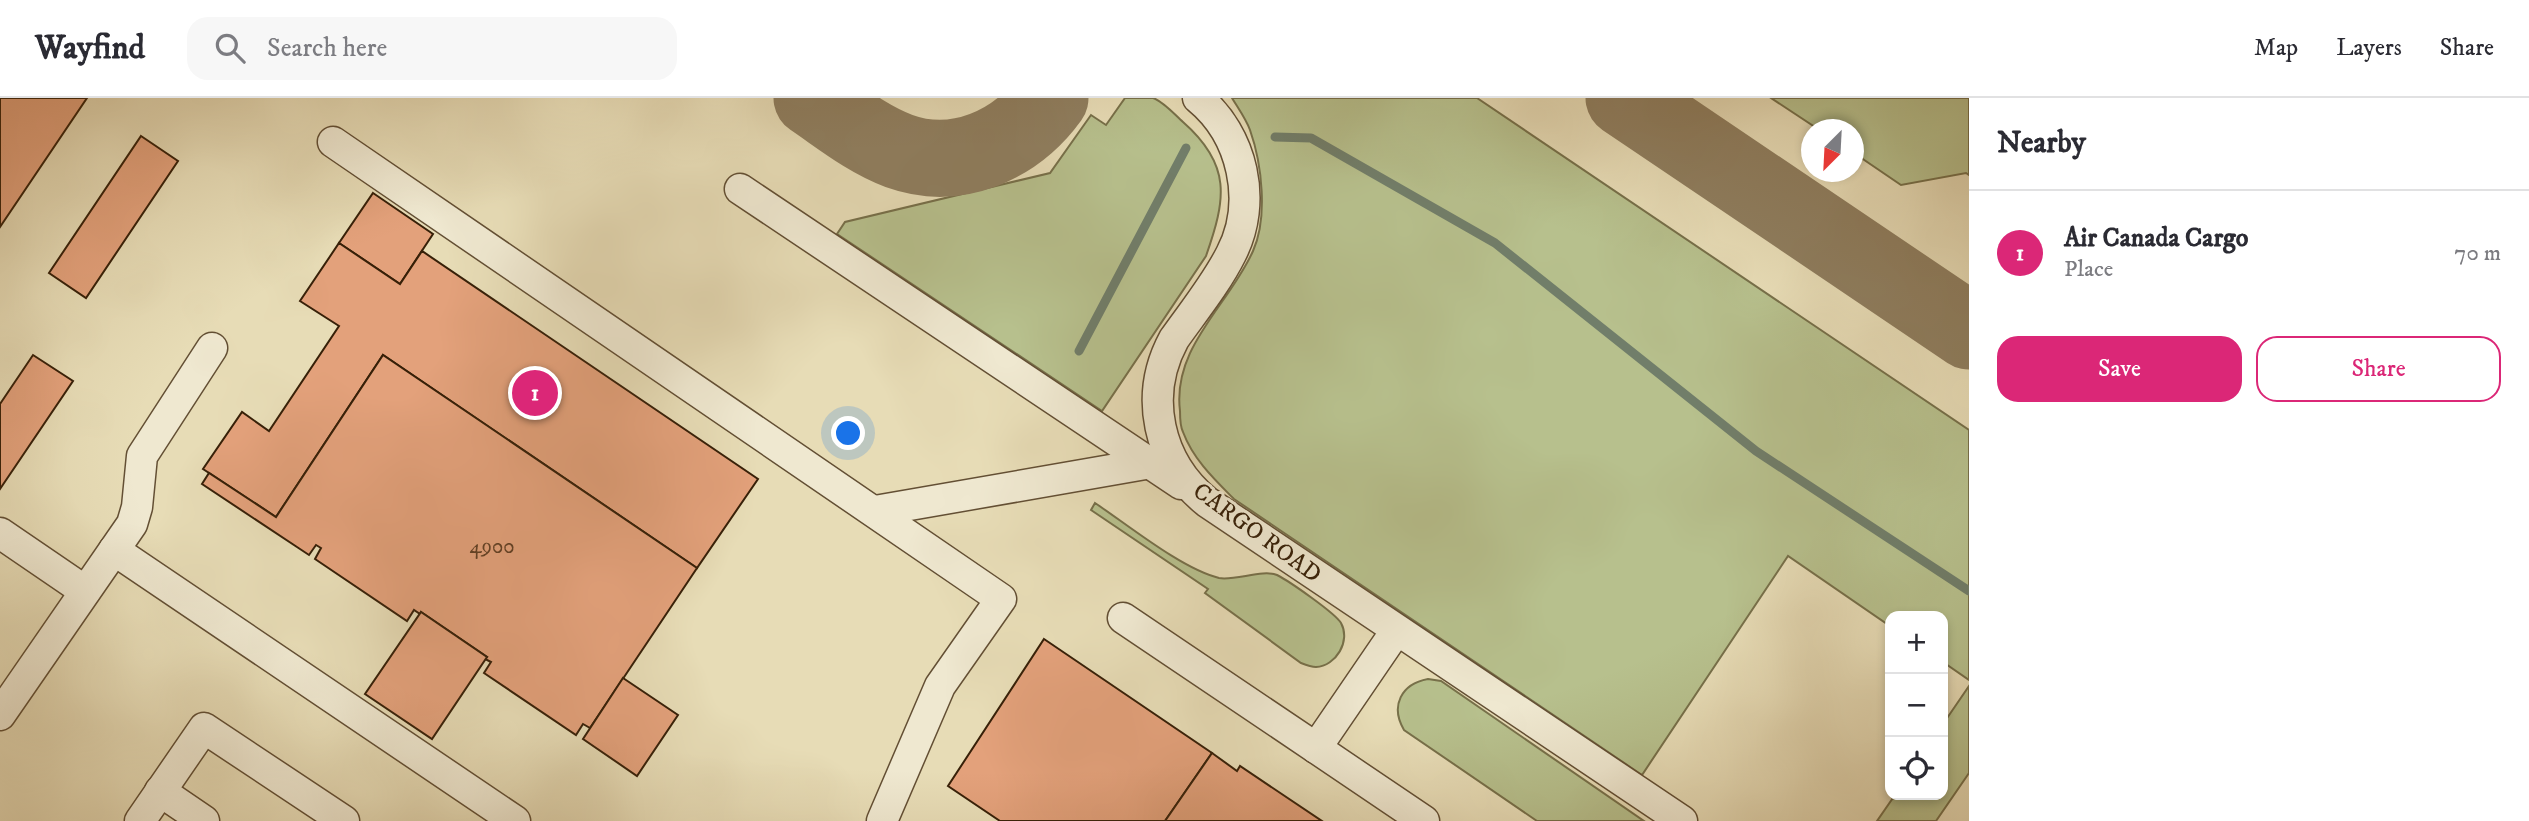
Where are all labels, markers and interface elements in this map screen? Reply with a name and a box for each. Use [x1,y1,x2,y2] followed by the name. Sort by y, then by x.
[187,17,677,80] search box
[35,28,145,69] text: Wayfind
[211,29,249,67] icon: search
[267,32,387,65] text: Search here
[2254,33,2298,63] text: Map
[2336,33,2402,63] text: Layers
[2440,33,2494,63] text: Share
[1801,119,1864,182] north arrow
[1997,125,2086,162] text: Nearby
[2064,222,2248,255] text: Air Canada Cargo
[2016,239,2024,268] text: 1
[2454,239,2501,268] text: 70 m
[2064,255,2113,284] text: Place
[1997,336,2242,402] button: Save
[2256,336,2501,402] button: Share
[512,367,558,419] pin: 1
[831,416,865,450] your location
[1187,476,1327,590] street label: CARGO ROAD
[469,534,515,560] house number: 4900
[1885,611,1948,800] map controls
[1885,611,1948,674] button: +
[1885,674,1948,737] button: −
[1885,737,1948,800] button: locate

